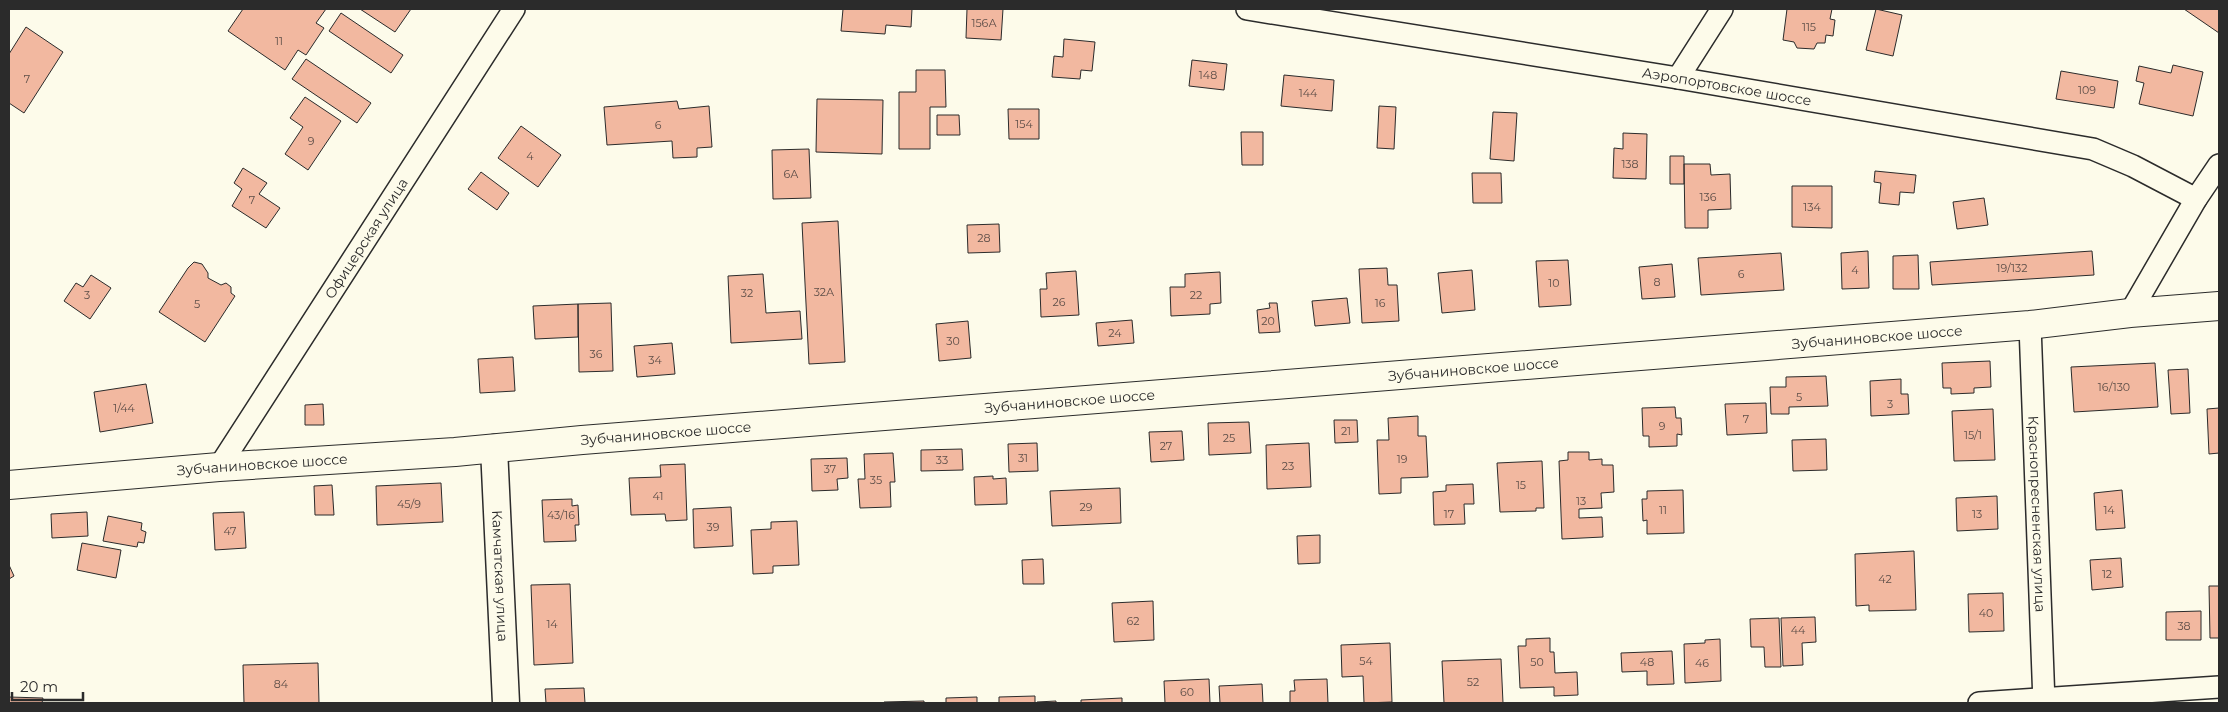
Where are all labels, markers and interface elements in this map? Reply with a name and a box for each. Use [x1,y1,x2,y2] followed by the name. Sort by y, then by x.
[971,16,997,30] house number: 156А
[1802,20,1816,34] house number: 115
[275,34,283,48] house number: 11
[1641,63,1813,110] street label: Аэропортовское шоссе
[1199,68,1217,82] house number: 148
[24,72,30,86] house number: 7
[2078,83,2096,97] house number: 109
[1299,86,1318,100] house number: 144
[1015,117,1033,131] house number: 154
[655,118,662,132] house number: 6
[308,134,315,148] house number: 9
[526,149,534,163] house number: 4
[1621,157,1639,171] house number: 138
[784,167,799,181] house number: 6А
[321,174,412,302] street label: Офицерская улица
[1700,190,1717,204] house number: 136
[249,193,255,207] house number: 7
[1803,200,1821,214] house number: 134
[977,231,991,245] house number: 28
[1997,261,2027,275] house number: 19/132
[1851,263,1859,277] house number: 4
[1738,267,1745,281] house number: 6
[1653,275,1661,289] house number: 8
[1548,276,1560,290] house number: 10
[814,285,835,299] house number: 32А
[741,286,753,300] house number: 32
[84,288,90,302] house number: 3
[1190,288,1202,302] house number: 22
[1053,295,1066,309] house number: 26
[1375,296,1386,310] house number: 16
[194,297,200,311] house number: 5
[1261,314,1275,328] house number: 20
[1791,321,1963,353] street label: Зубчаниновское шоссе
[1108,326,1122,340] house number: 24
[946,334,960,348] house number: 30
[590,347,603,361] house number: 36
[648,353,662,367] house number: 34
[1387,353,1559,385] street label: Зубчаниновское шоссе
[2098,380,2130,394] house number: 16/130
[984,386,1156,417] street label: Зубчаниновское шоссе
[1796,390,1802,404] house number: 5
[1887,397,1893,411] house number: 3
[113,401,135,415] house number: 1/44
[1743,412,1749,426] house number: 7
[2024,415,2050,613] street label: Краснопресненская улица
[580,418,752,449] street label: Зубчаниновское шоссе
[1659,419,1666,433] house number: 9
[1341,424,1351,438] house number: 21
[1964,428,1982,442] house number: 15/1
[1223,431,1235,445] house number: 25
[1160,439,1172,453] house number: 27
[176,450,348,480] street label: Зубчаниновское шоссе
[1018,451,1028,465] house number: 31
[1397,452,1408,466] house number: 19
[936,453,948,467] house number: 33
[1282,459,1294,473] house number: 23
[824,462,836,476] house number: 37
[870,473,882,487] house number: 35
[1516,478,1526,492] house number: 15
[653,489,663,503] house number: 41
[1576,494,1586,508] house number: 13
[397,497,421,511] house number: 45/9
[1080,500,1093,514] house number: 29
[1659,503,1667,517] house number: 11
[2103,503,2115,517] house number: 14
[1444,507,1454,521] house number: 17
[1972,507,1982,521] house number: 13
[547,508,575,522] house number: 43/16
[488,510,512,642] street label: Камчатская улица
[707,520,720,534] house number: 39
[223,524,237,538] house number: 47
[2102,567,2112,581] house number: 12
[1878,572,1892,586] house number: 42
[1979,606,1993,620] house number: 40
[1127,614,1139,628] house number: 62
[546,617,558,631] house number: 14
[2177,619,2191,633] house number: 38
[1791,623,1806,637] house number: 44
[1359,654,1373,668] house number: 54
[1530,655,1544,669] house number: 50
[1640,655,1654,669] house number: 48
[1695,656,1709,670] house number: 46
[12,670,84,702] scale bar
[1467,675,1479,689] house number: 52
[20,677,58,696] text: 20 m
[274,677,289,691] house number: 84
[1180,685,1194,699] house number: 60

